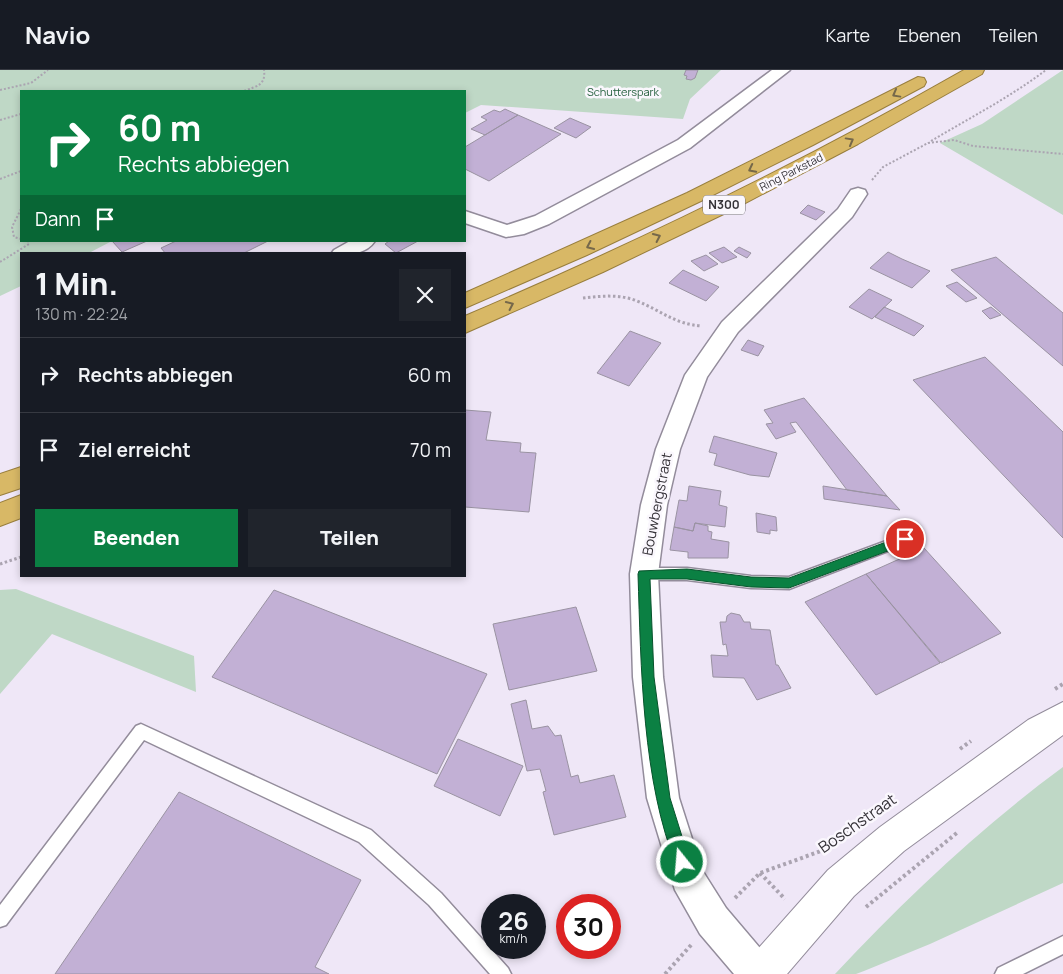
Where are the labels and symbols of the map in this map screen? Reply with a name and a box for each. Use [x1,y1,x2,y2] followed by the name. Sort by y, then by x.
[587,84,660,99] park label: Schutterspark
[893,87,902,97] one-way arrow
[844,138,853,148] one-way arrow
[756,149,825,194] street label: Ring Parkstad
[748,163,757,173] one-way arrow
[703,196,745,214] road number: N300
[652,233,661,244] one-way arrow
[586,240,595,250] one-way arrow
[504,301,513,311] one-way arrow
[637,451,676,557] street label: Bouwbergstraat
[884,518,926,560] pin
[814,788,900,858] street label: Boschstraat
[655,835,707,887] position arrow
[556,894,621,959] speed limit sign: 30

